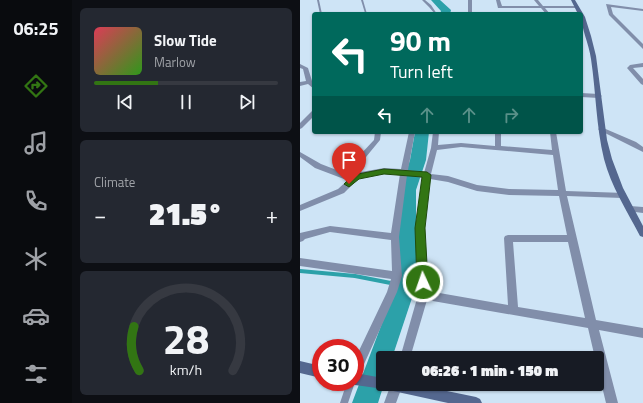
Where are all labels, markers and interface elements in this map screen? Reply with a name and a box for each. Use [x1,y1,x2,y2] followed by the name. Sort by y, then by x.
[14,15,58,42] text: 06:25
[390,19,451,62] text: 90 m
[324,28,376,80] icon: left
[154,29,217,52] text: Slow Tide
[154,52,196,72] text: Marlow
[390,58,453,85] text: Turn left
[22,72,50,100] icon: directions
[114,91,136,113] icon: previous
[175,91,197,113] icon: pause
[236,91,258,113] icon: next
[374,104,396,126] icon: left
[416,104,438,126] icon: ahead
[458,104,480,126] icon: ahead
[500,104,522,126] icon: right
[22,129,50,157] icon: music
[332,143,366,184] pin
[338,149,360,171] icon: arrive
[94,172,135,192] text: Climate
[22,187,50,215] icon: phone
[149,191,223,237] text: 21.5°
[94,198,106,232] text: −
[266,198,278,232] text: +
[22,245,50,273] icon: climate
[402,261,444,303] position arrow
[22,302,50,330] icon: car
[163,307,209,370] text: 28
[312,339,364,391] speed limit sign: 30
[170,359,202,381] text: km/h
[422,359,558,382] text: 06:26 · 1 min · 150 m
[22,360,50,388] icon: filters

